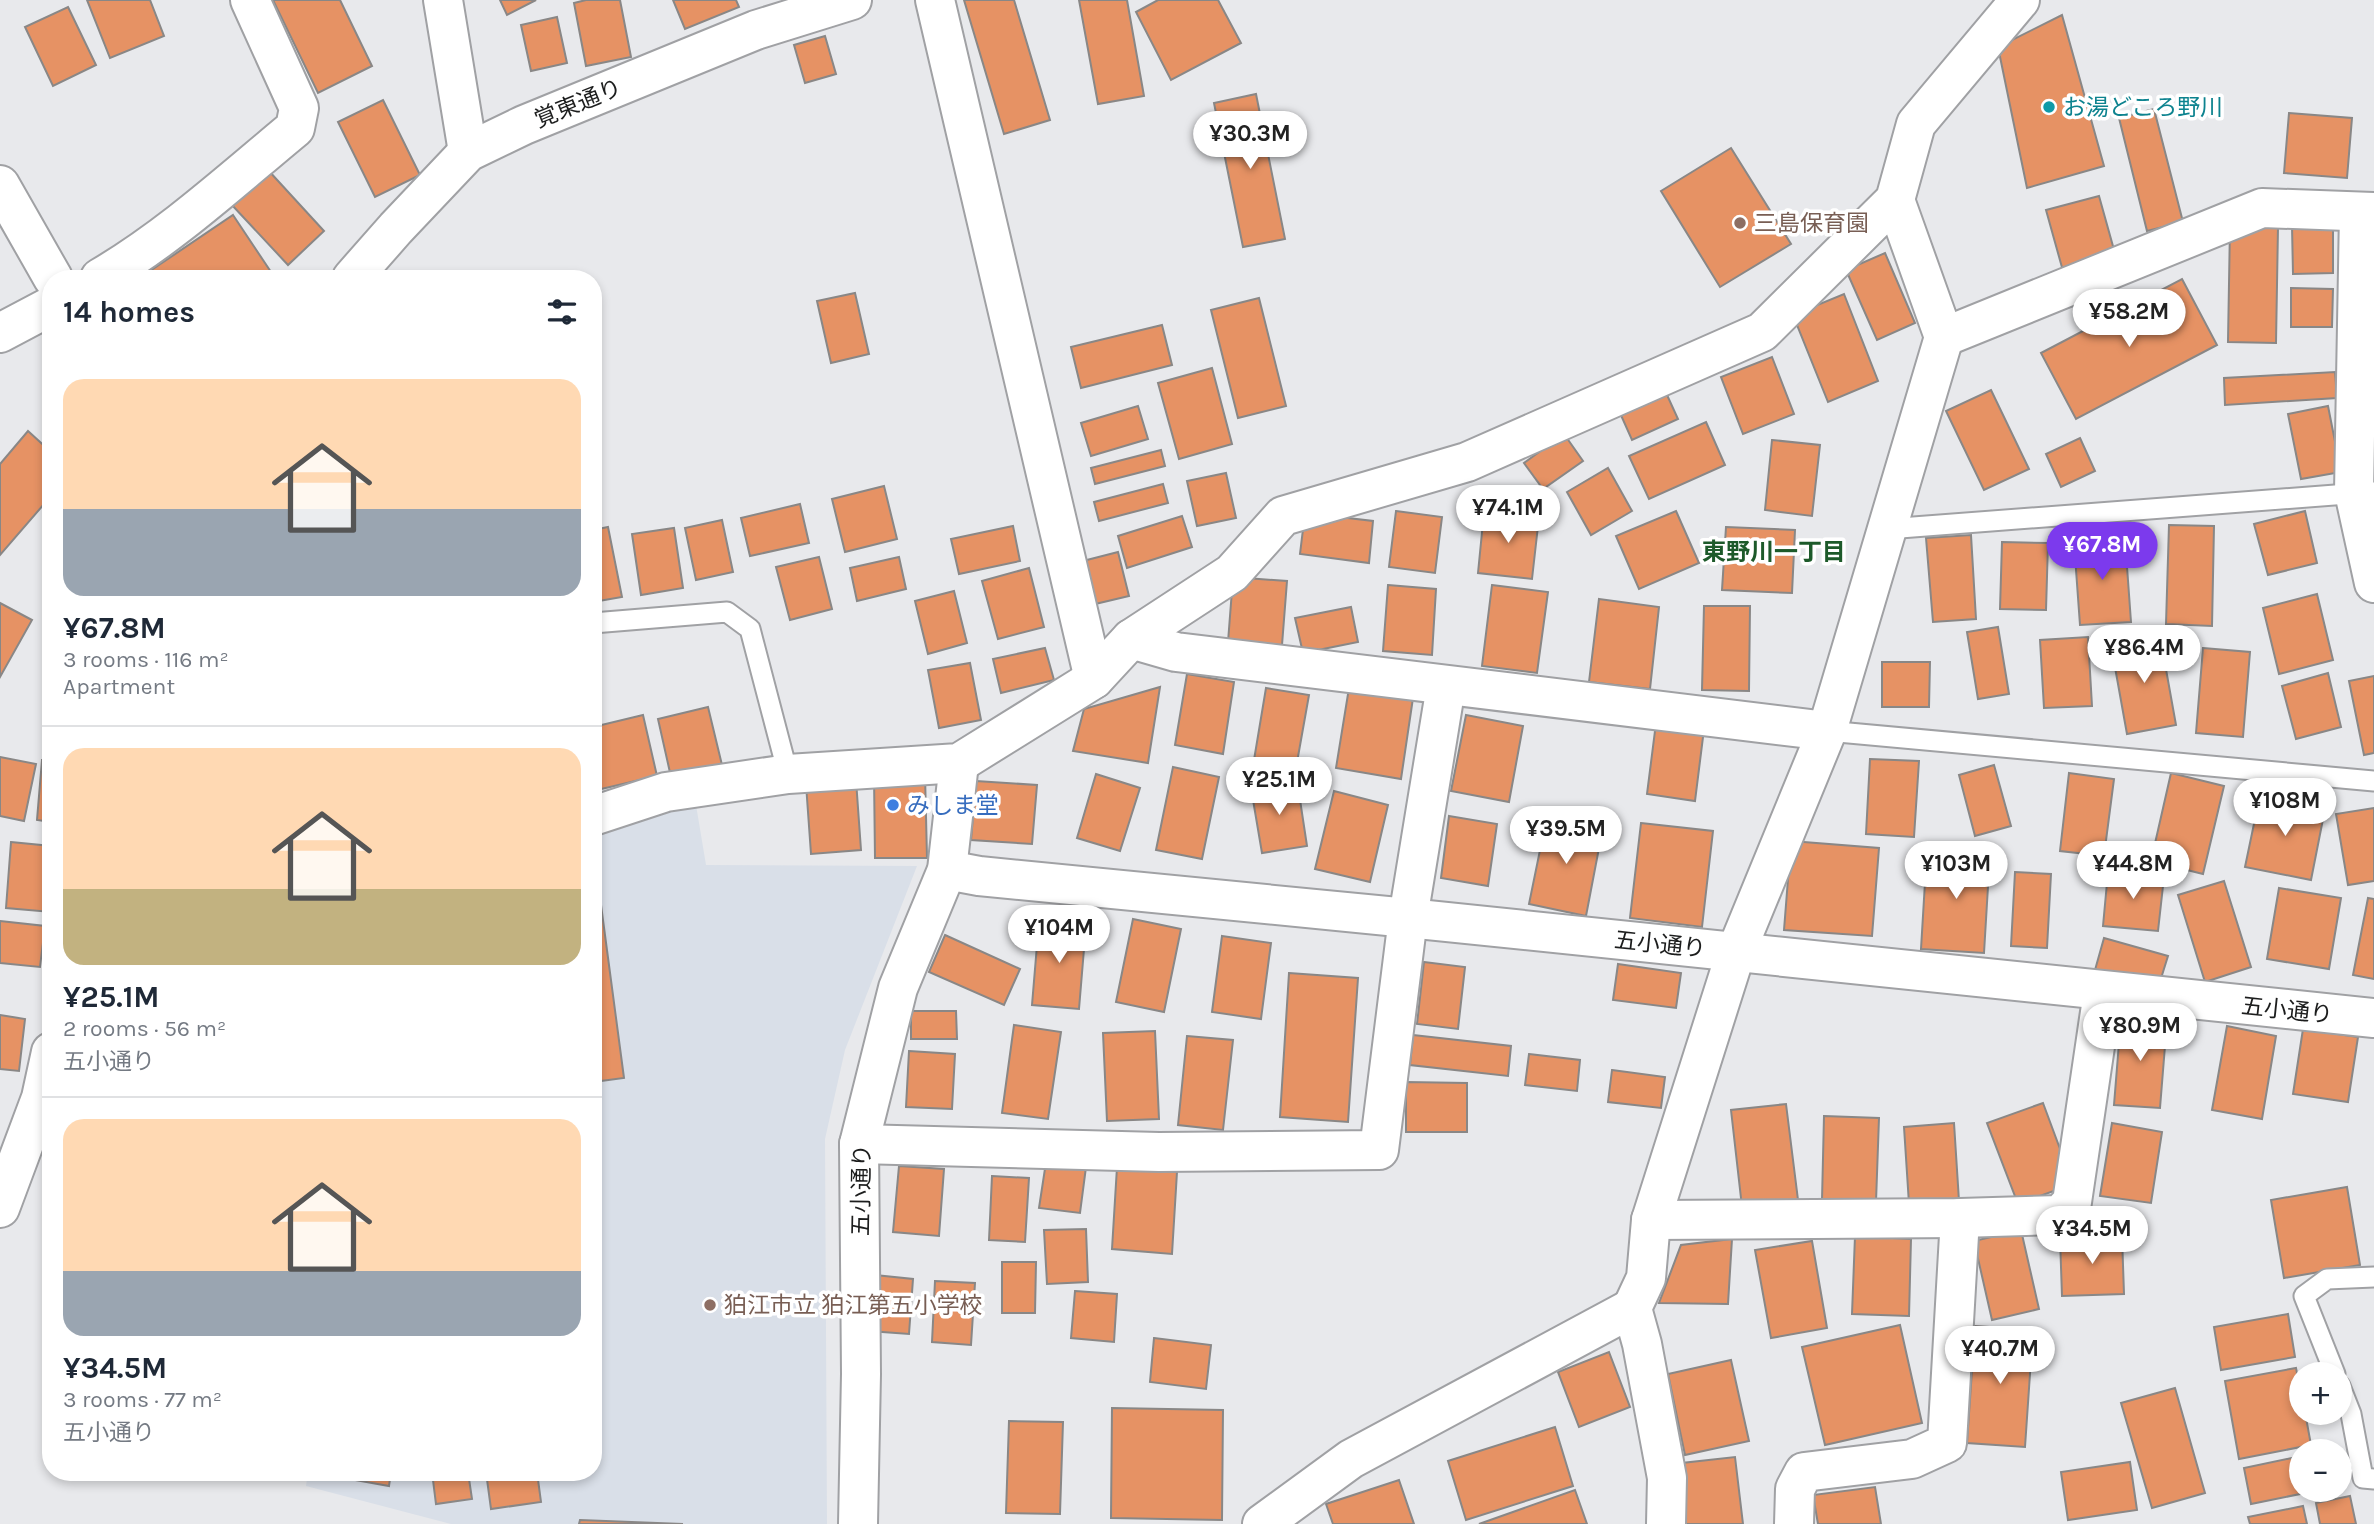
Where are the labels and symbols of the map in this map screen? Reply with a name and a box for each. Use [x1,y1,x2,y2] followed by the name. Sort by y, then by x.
[530,74,626,133] street label: 覚東通り
[2063,94,2223,121] place label: お湯どころ野川
[2041,99,2057,115] marker: お湯どころ野川
[1193,111,1307,171] pin: ¥30.3M
[1754,210,1869,237] place label: 三島保育園
[1732,215,1748,231] marker: 三島保育園
[2072,290,2186,349] pin: ¥58.2M
[1451,486,1565,545] pin: ¥74.1M
[2045,522,2159,582] pin: ¥67.8M
[1702,538,1846,566] district label: 東野川一丁目
[2087,626,2201,685] pin: ¥86.4M
[1222,758,1336,817] pin: ¥25.1M
[2236,778,2334,838] pin: ¥108M
[907,792,999,819] place label: みしま堂
[885,797,901,813] marker: みしま堂
[1509,806,1623,866] pin: ¥39.5M
[1907,842,2005,901] pin: ¥103M
[2076,842,2190,901] pin: ¥44.8M
[1010,906,1108,965] pin: ¥104M
[1613,926,1707,963] street label: 五小通り
[2240,992,2334,1029] street label: 五小通り
[2083,1004,2197,1063] pin: ¥80.9M
[847,1144,876,1236] street label: 五小通り
[2035,1206,2149,1266] pin: ¥34.5M
[724,1292,982,1319] place label: 狛江市立 狛江第五小学校
[702,1297,718,1313] marker: 狛江市立 狛江第五小学校
[1943,1326,2057,1386] pin: ¥40.7M

